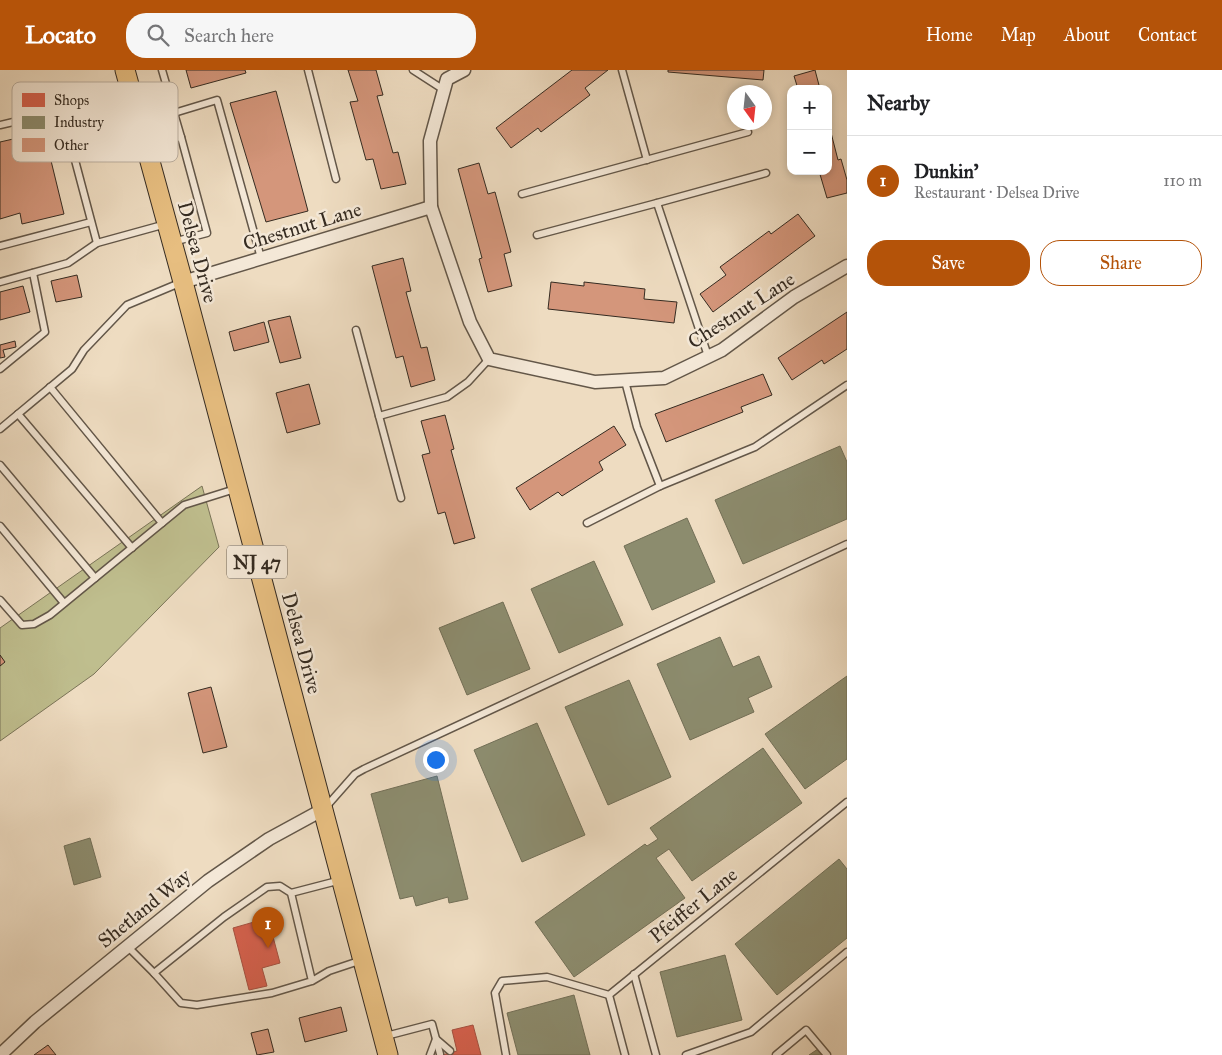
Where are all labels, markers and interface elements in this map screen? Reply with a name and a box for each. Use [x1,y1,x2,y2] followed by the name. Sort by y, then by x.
[126,13,476,58] search box
[25,20,96,50] text: Locato
[144,21,172,49] icon: search
[184,24,274,47] text: Search here
[926,24,973,46] text: Home
[1001,24,1036,46] text: Map
[1064,24,1110,46] text: About
[1138,24,1197,46] text: Contact
[12,82,178,162] legend
[727,85,772,130] north arrow
[787,85,832,175] map controls
[787,85,832,130] button: +
[867,90,930,116] text: Nearby
[54,92,89,109] text: Shops
[54,114,104,131] text: Industry
[787,130,832,175] button: −
[54,137,89,154] text: Other
[914,160,978,183] text: Dunkin'
[880,171,886,190] text: 1
[1163,171,1202,190] text: 110 m
[914,183,1079,202] text: Restaurant · Delsea Drive
[240,197,364,255] street label: Chestnut Lane
[173,199,223,305] street label: Delsea Drive
[867,240,1030,286] button: Save
[1040,240,1202,286] button: Share
[683,267,799,353] street label: Chestnut Lane
[227,546,287,578] road number: NJ 47
[277,590,327,696] street label: Delsea Drive
[423,747,449,773] your location
[644,862,742,948] street label: Pfeiffer Lane
[93,863,196,953] street label: Shetland Way
[252,907,284,948] pin: 1

